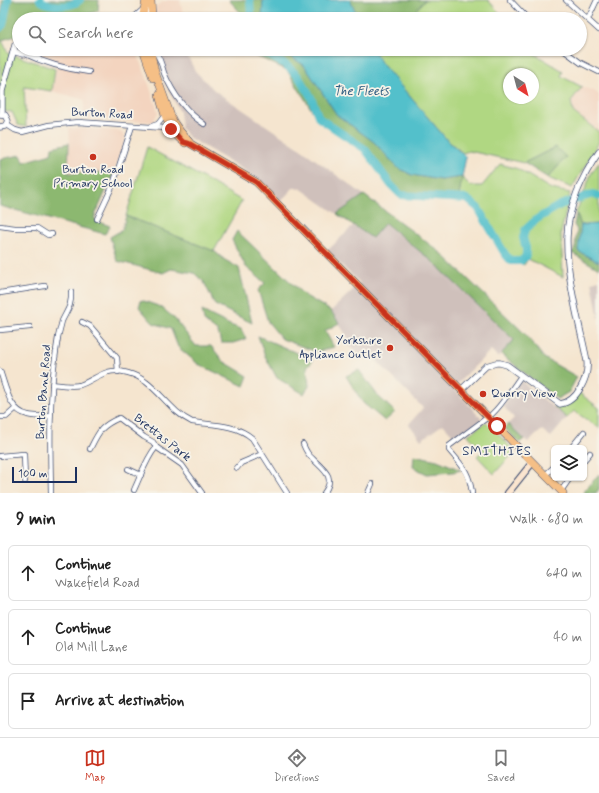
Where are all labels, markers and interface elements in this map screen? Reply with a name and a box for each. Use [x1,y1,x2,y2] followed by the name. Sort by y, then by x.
[12,12,587,56] search box
[26,23,48,45] icon: search
[58,24,134,44] text: Search here
[503,68,539,104] north arrow
[333,83,391,100] water label: The Fleets
[71,104,133,124] street label: Burton Road
[162,120,180,138] route end
[88,152,98,162] marker: Burton Road Primary School
[53,162,133,192] place label: Burton Road Primary School
[299,333,382,363] place label: Yorkshire Appliance Outlet
[385,343,395,353] marker: Yorkshire Appliance Outlet
[33,344,55,440] street label: Burton Bank Road
[491,386,556,402] place label: Quarry View
[478,389,488,399] marker: Quarry View
[130,411,194,465] street label: Brettas Park
[488,417,506,435] route start
[462,443,532,460] district label: SMITHIES
[551,445,587,481] map controls
[551,445,587,481] button: layers
[12,465,77,484] scale bar
[18,467,48,481] text: 100 m
[16,508,56,530] text: 9 min
[509,511,583,528] text: Walk · 680 m
[55,555,111,575] text: Continue
[17,562,39,584] icon: ahead
[546,565,582,582] text: 640 m
[55,575,140,592] text: Wakefield Road
[55,619,111,639] text: Continue
[17,626,39,648] icon: ahead
[553,629,582,646] text: 40 m
[55,639,128,656] text: Old Mill Lane
[17,690,39,712] icon: arrive
[55,691,184,711] text: Arrive at destination
[84,747,106,785] tab: Map
[274,747,319,785] tab: Directions
[487,747,515,785] tab: Saved

